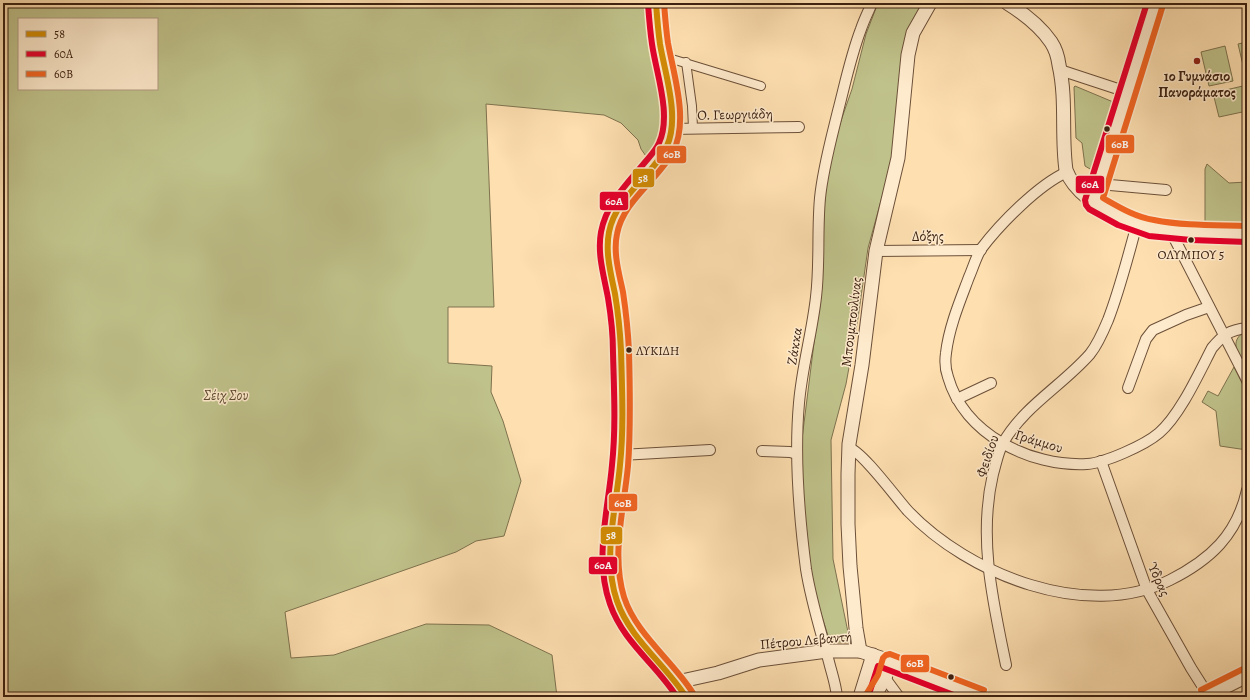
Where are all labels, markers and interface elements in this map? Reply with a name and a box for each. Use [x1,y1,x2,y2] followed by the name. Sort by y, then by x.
[18,18,158,90] legend
[54,26,65,42] text: 58
[54,46,74,62] text: 60Α
[1192,56,1202,66] marker: 1ο Γυμνάσιο Πανοράματος
[54,66,73,82] text: 60Β
[1158,67,1236,102] place label: 1ο Γυμνάσιο Πανοράματος
[697,104,773,125] street label: Ο. Γεωργιάδη
[1102,124,1112,134] unlabelled marker
[1105,134,1135,154] line badge: 60Β
[1111,137,1129,152] text: 60Β
[656,145,687,164] line badge: 60Β
[663,147,681,162] text: 60Β
[632,168,655,188] line badge: 58
[638,171,648,186] text: 58
[1075,175,1105,194] line badge: 60Α
[1081,177,1099,192] text: 60Α
[599,191,629,211] line badge: 60Α
[605,194,623,209] text: 60Α
[912,227,944,246] street label: Δόξης
[1186,235,1196,245] marker: ΟΛΥΜΠΟΥ 5
[1158,246,1224,263] place label: ΟΛΥΜΠΟΥ 5
[837,276,866,368] street label: Μπουμπουλίνας
[782,326,807,366] street label: Ζάκκα
[635,342,680,359] place label: ΛΥΚΙΔΗ
[624,345,634,355] marker: ΛΥΚΙΔΗ
[203,386,248,405] park label: Σέιχ Σου
[1013,425,1065,458] street label: Γράμμου
[971,432,1004,480] street label: Φειδίου
[608,493,638,512] line badge: 60Β
[614,496,632,511] text: 60Β
[600,526,623,545] line badge: 58
[606,528,616,543] text: 58
[588,556,618,575] line badge: 60Α
[594,558,612,573] text: 60Α
[1143,559,1174,599] street label: Ύδρας
[759,627,853,654] street label: Πέτρου Λεβαντή
[900,654,930,673] line badge: 60Β
[906,656,924,671] text: 60Β
[946,672,956,682] unlabelled marker

